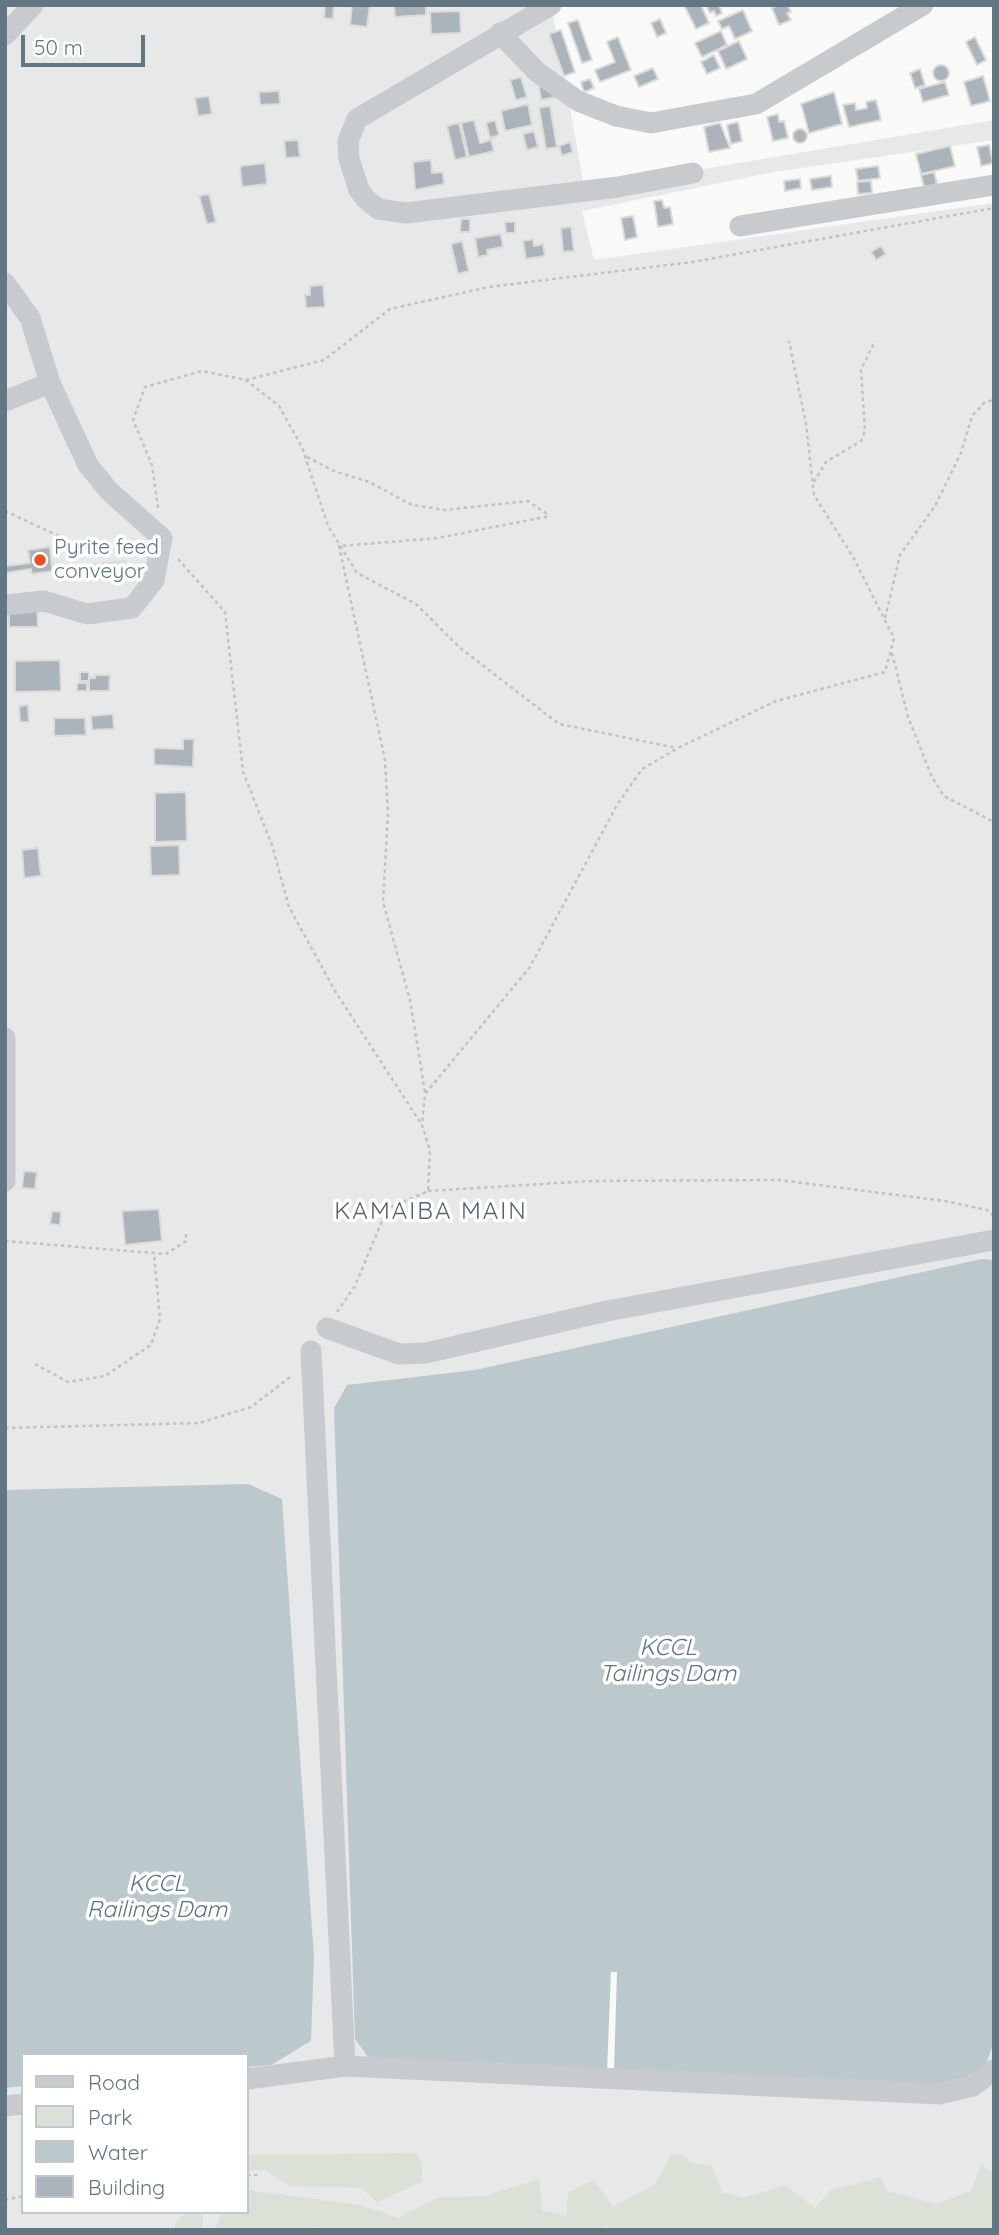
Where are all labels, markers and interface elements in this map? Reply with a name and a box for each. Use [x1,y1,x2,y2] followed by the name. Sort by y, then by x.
[24,21,149,65] scale bar
[34,34,83,60] text: 50 m
[54,535,159,585] place label: Pyrite feed conveyor
[32,552,48,568] marker: Pyrite feed conveyor
[336,1198,526,1226] district label: KAMAIBA MAIN
[600,1634,736,1688] water label: KCCL Tailings Dam
[87,1870,227,1924] water label: KCCL Railings Dam
[21,2053,248,2214] legend
[88,2069,140,2095] text: Road
[88,2104,132,2130] text: Park
[88,2139,148,2165] text: Water
[88,2174,165,2200] text: Building

